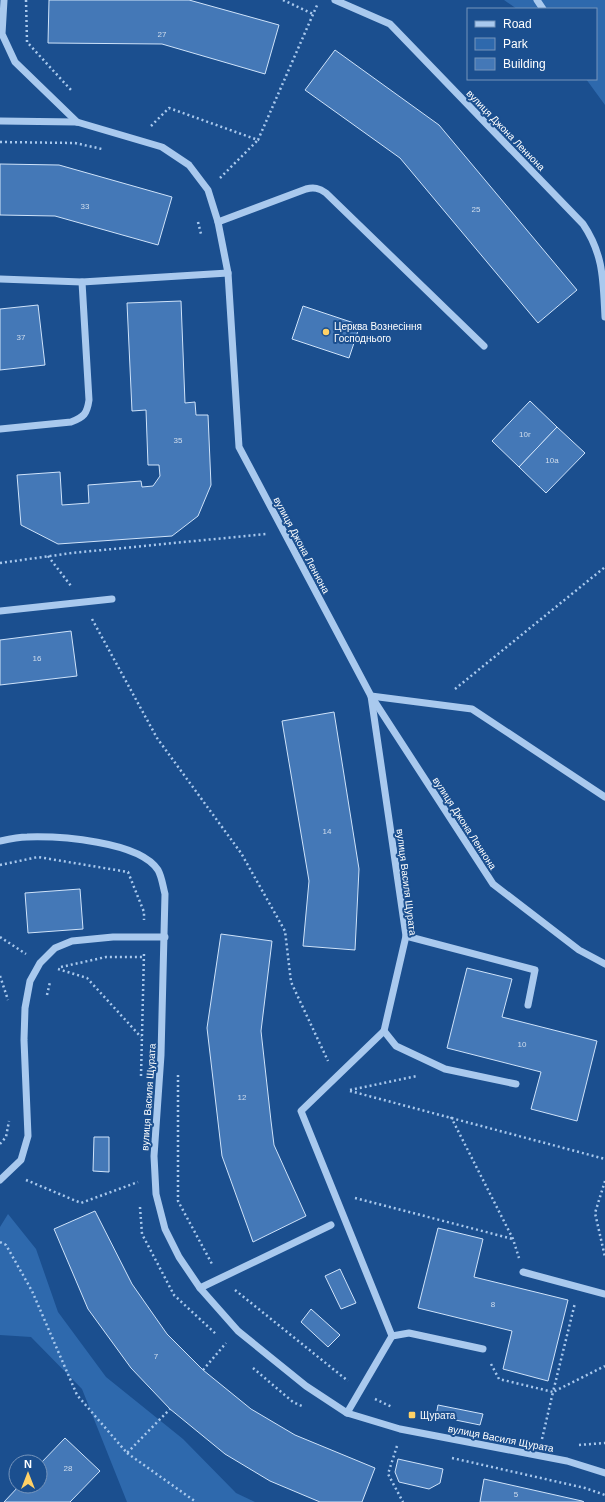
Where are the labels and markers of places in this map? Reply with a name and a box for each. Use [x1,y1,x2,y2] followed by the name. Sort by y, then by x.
[334,321,422,344] place label: Церква Вознесіння Господнього
[321,327,331,337] marker: Церква Вознесіння Господнього
[407,1410,417,1420] marker: Щурата
[420,1410,456,1421] place label: Щурата

